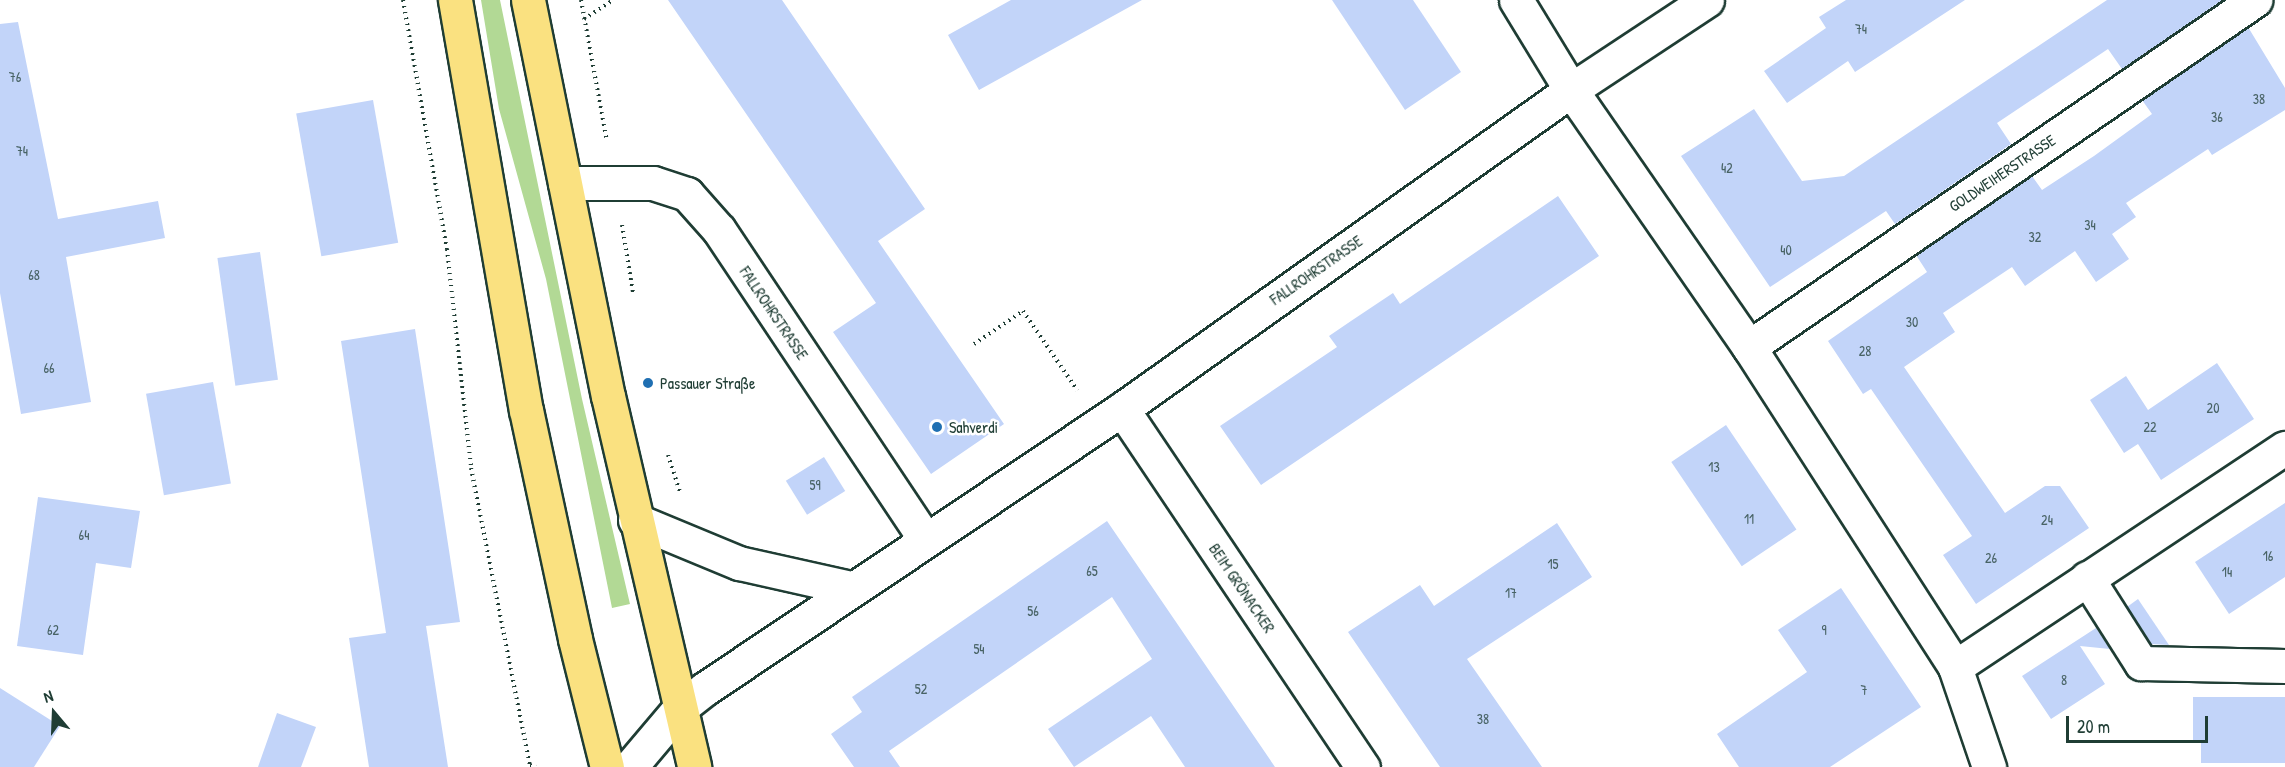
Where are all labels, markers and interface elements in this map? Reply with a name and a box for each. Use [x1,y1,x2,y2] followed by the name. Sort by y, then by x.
[1855,21,1867,37] house number: 74
[9,69,21,85] house number: 76
[2253,91,2265,107] house number: 38
[2211,109,2223,125] house number: 36
[1945,130,2059,216] street label: GOLDWEIHERSTRASSE
[16,143,28,159] house number: 74
[1721,160,1733,176] house number: 42
[2084,217,2096,233] house number: 34
[2029,229,2041,245] house number: 32
[1266,231,1366,309] street label: FALLROHRSTRASSE
[1780,242,1792,258] house number: 40
[736,263,812,363] street label: FALLROHRSTRASSE
[28,267,40,283] house number: 68
[1906,314,1918,330] house number: 30
[1859,343,1871,359] house number: 28
[43,360,55,376] house number: 66
[660,373,755,393] place label: Passauer Straße
[641,376,655,390] marker: Passauer Straße
[2207,400,2219,416] house number: 20
[949,417,998,437] place label: Sahverdi
[2143,419,2157,435] house number: 22
[930,420,944,434] marker: Sahverdi
[1708,459,1720,475] house number: 13
[809,477,821,493] house number: 59
[1744,511,1754,527] house number: 11
[2041,512,2053,528] house number: 24
[79,527,89,543] house number: 64
[1205,540,1279,636] street label: BEIM GRÖNACKER
[2263,548,2273,564] house number: 16
[1985,550,1997,566] house number: 26
[1547,556,1559,572] house number: 15
[1086,563,1098,579] house number: 65
[2222,564,2232,580] house number: 14
[1505,585,1517,601] house number: 17
[1027,603,1039,619] house number: 56
[47,622,59,638] house number: 62
[1821,622,1827,638] house number: 9
[973,641,985,657] house number: 54
[2061,672,2067,688] house number: 8
[915,681,927,697] house number: 52
[1861,682,1867,698] house number: 7
[24,683,84,743] north arrow
[41,684,56,708] text: N
[2069,704,2212,742] scale bar
[1477,711,1489,727] house number: 38
[2077,714,2110,739] text: 20 m

